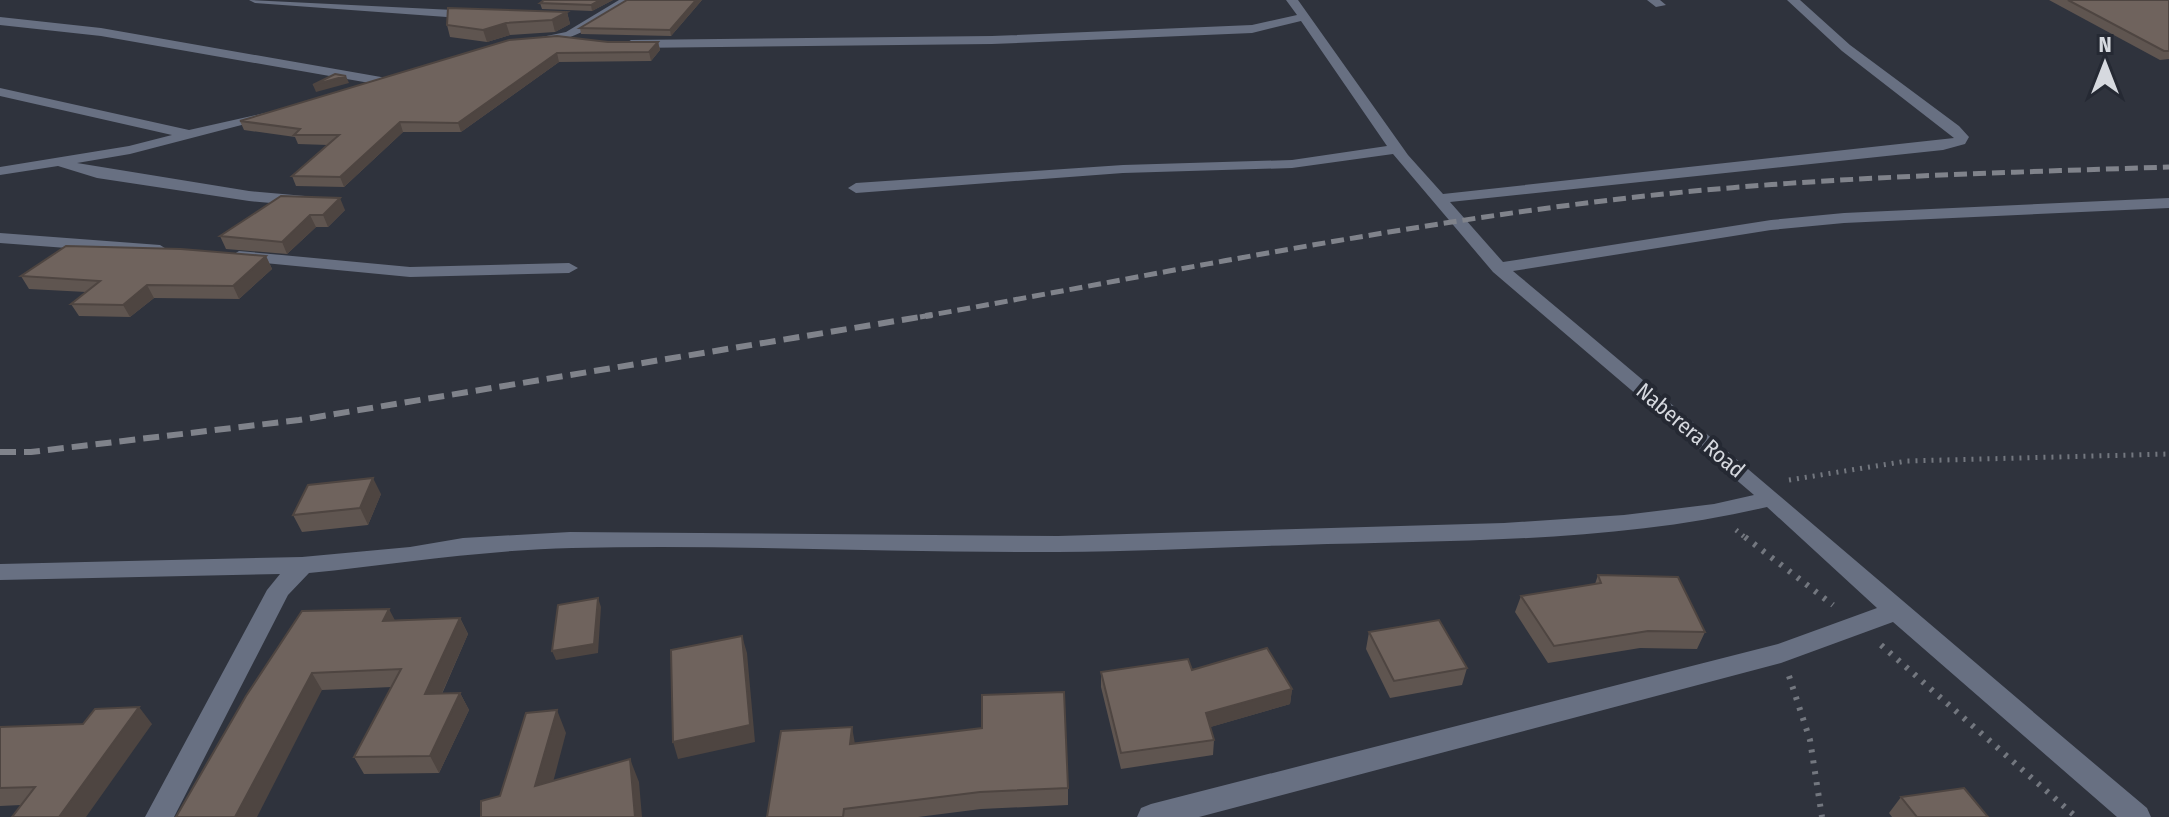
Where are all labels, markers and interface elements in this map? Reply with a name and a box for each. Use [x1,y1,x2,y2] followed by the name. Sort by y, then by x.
[2065,24,2145,104] north arrow
[2098,31,2112,58] text: N
[1631,377,1750,484] street label: Naberera Road

